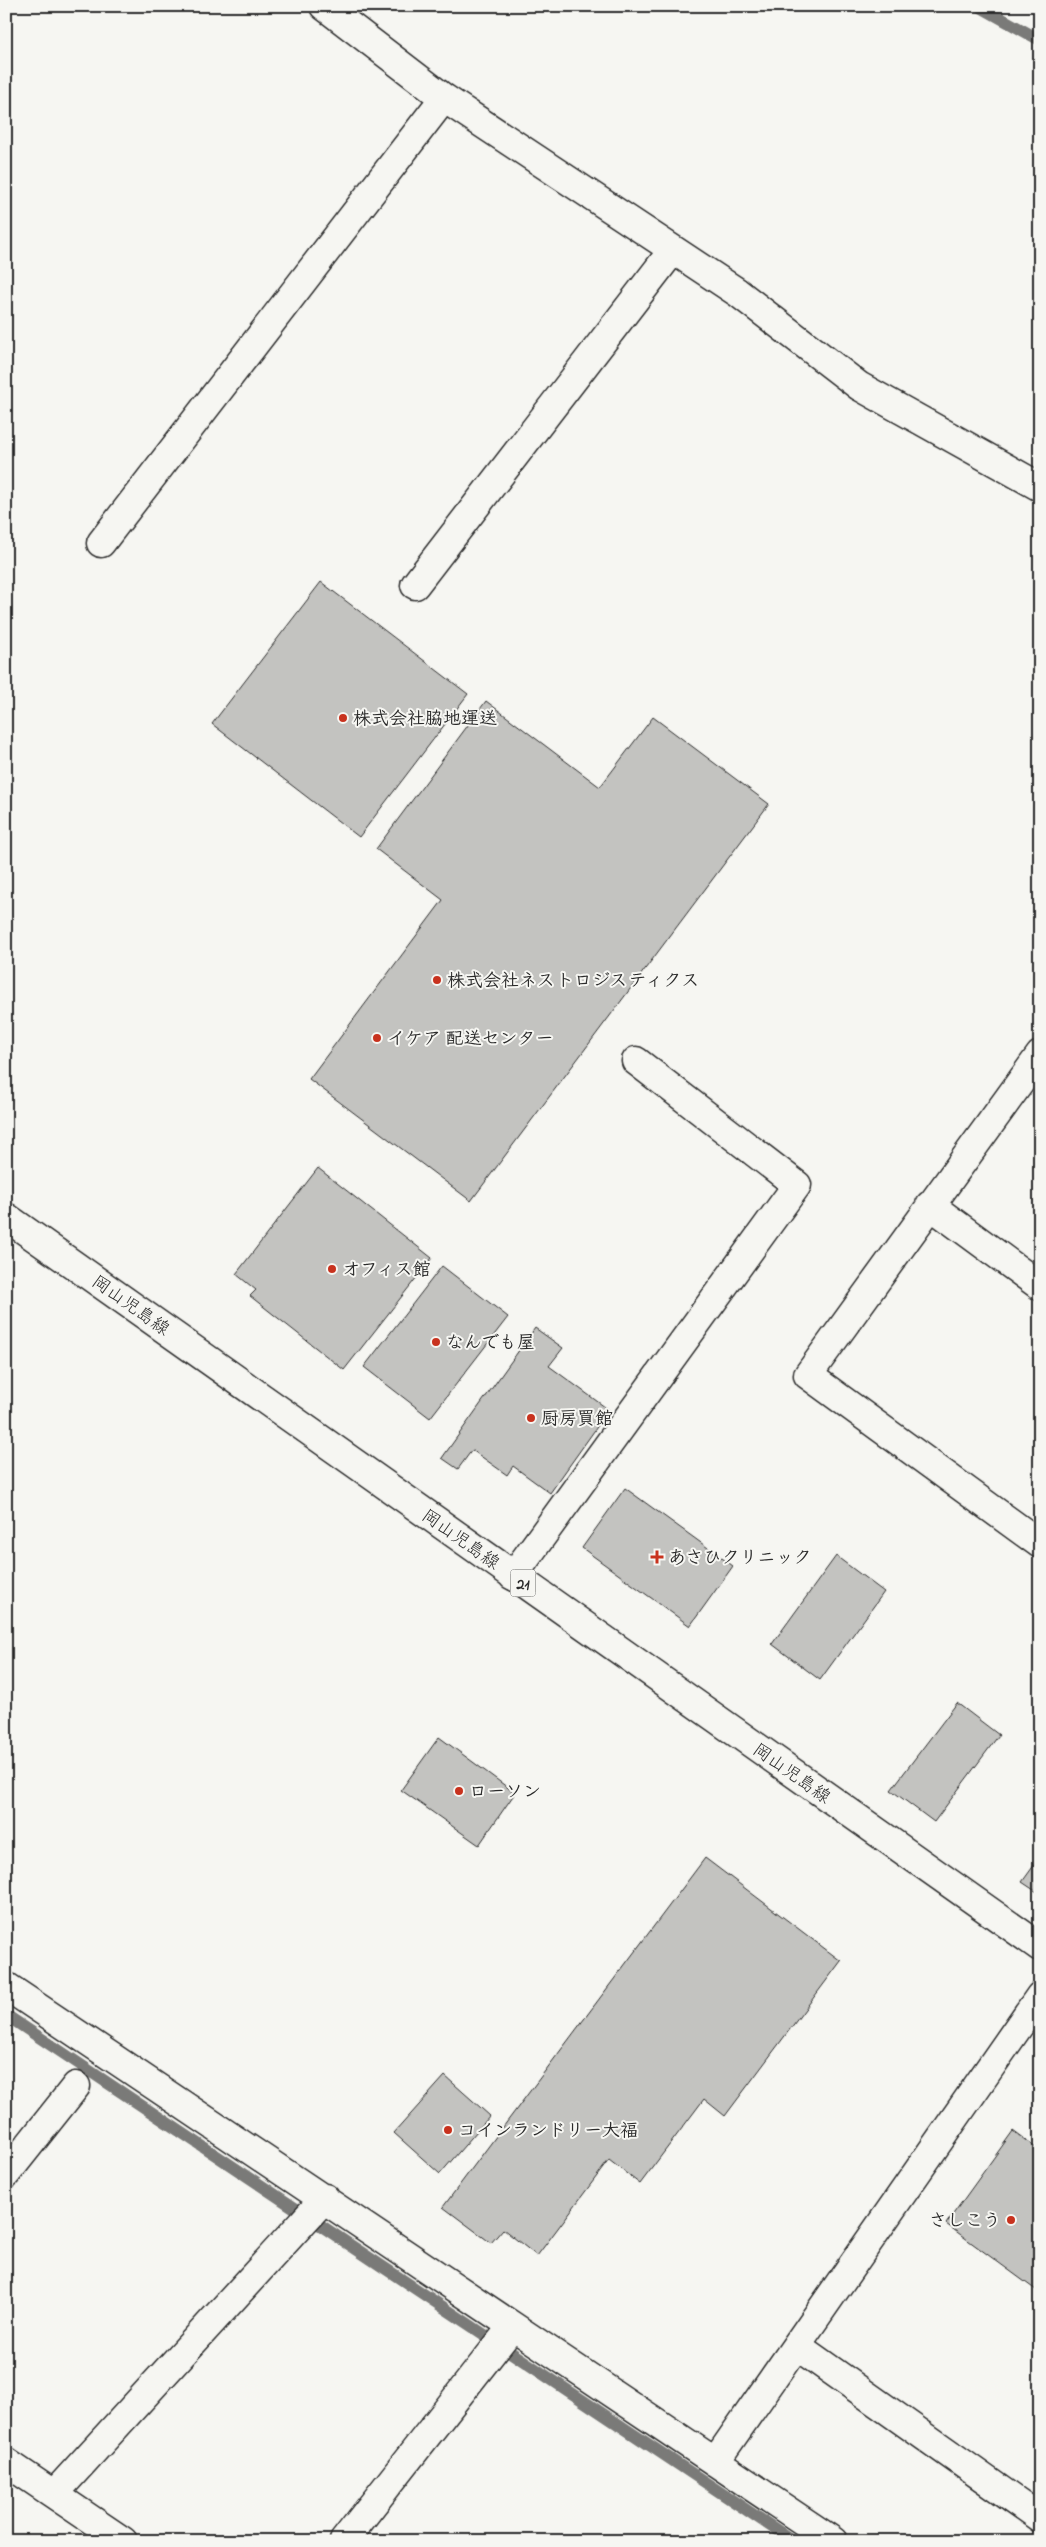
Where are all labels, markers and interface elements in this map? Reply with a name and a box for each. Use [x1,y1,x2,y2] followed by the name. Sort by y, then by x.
[353,707,497,733] place label: 株式会社脇地運送
[337,712,349,724] marker: 株式会社脇地運送
[447,969,699,995] place label: 株式会社ネストロジスティクス
[431,974,443,986] marker: 株式会社ネストロジスティクス
[387,1027,554,1053] place label: イケア 配送センター
[371,1032,383,1044] marker: イケア 配送センター
[342,1258,431,1284] place label: オフィス館
[326,1263,338,1275] marker: オフィス館
[86,1270,174,1343] street label: 岡山児島線
[446,1331,535,1357] place label: なんでも屋
[430,1336,442,1348] marker: なんでも屋
[541,1407,613,1433] place label: 厨房買館
[525,1412,537,1424] marker: 厨房買館
[416,1504,504,1577] street label: 岡山児島線
[668,1546,811,1572] place label: あさひクリニック
[650,1550,664,1564] marker: あさひクリニック
[510,1570,536,1596] road number: 21
[747,1738,835,1811] street label: 岡山児島線
[469,1780,541,1806] place label: ローソン
[453,1785,465,1797] marker: ローソン
[458,2119,638,2145] place label: コインランドリー大福
[442,2124,454,2136] marker: コインランドリー大福
[929,2209,1001,2235] place label: さしこう
[1005,2214,1017,2226] marker: さしこう

